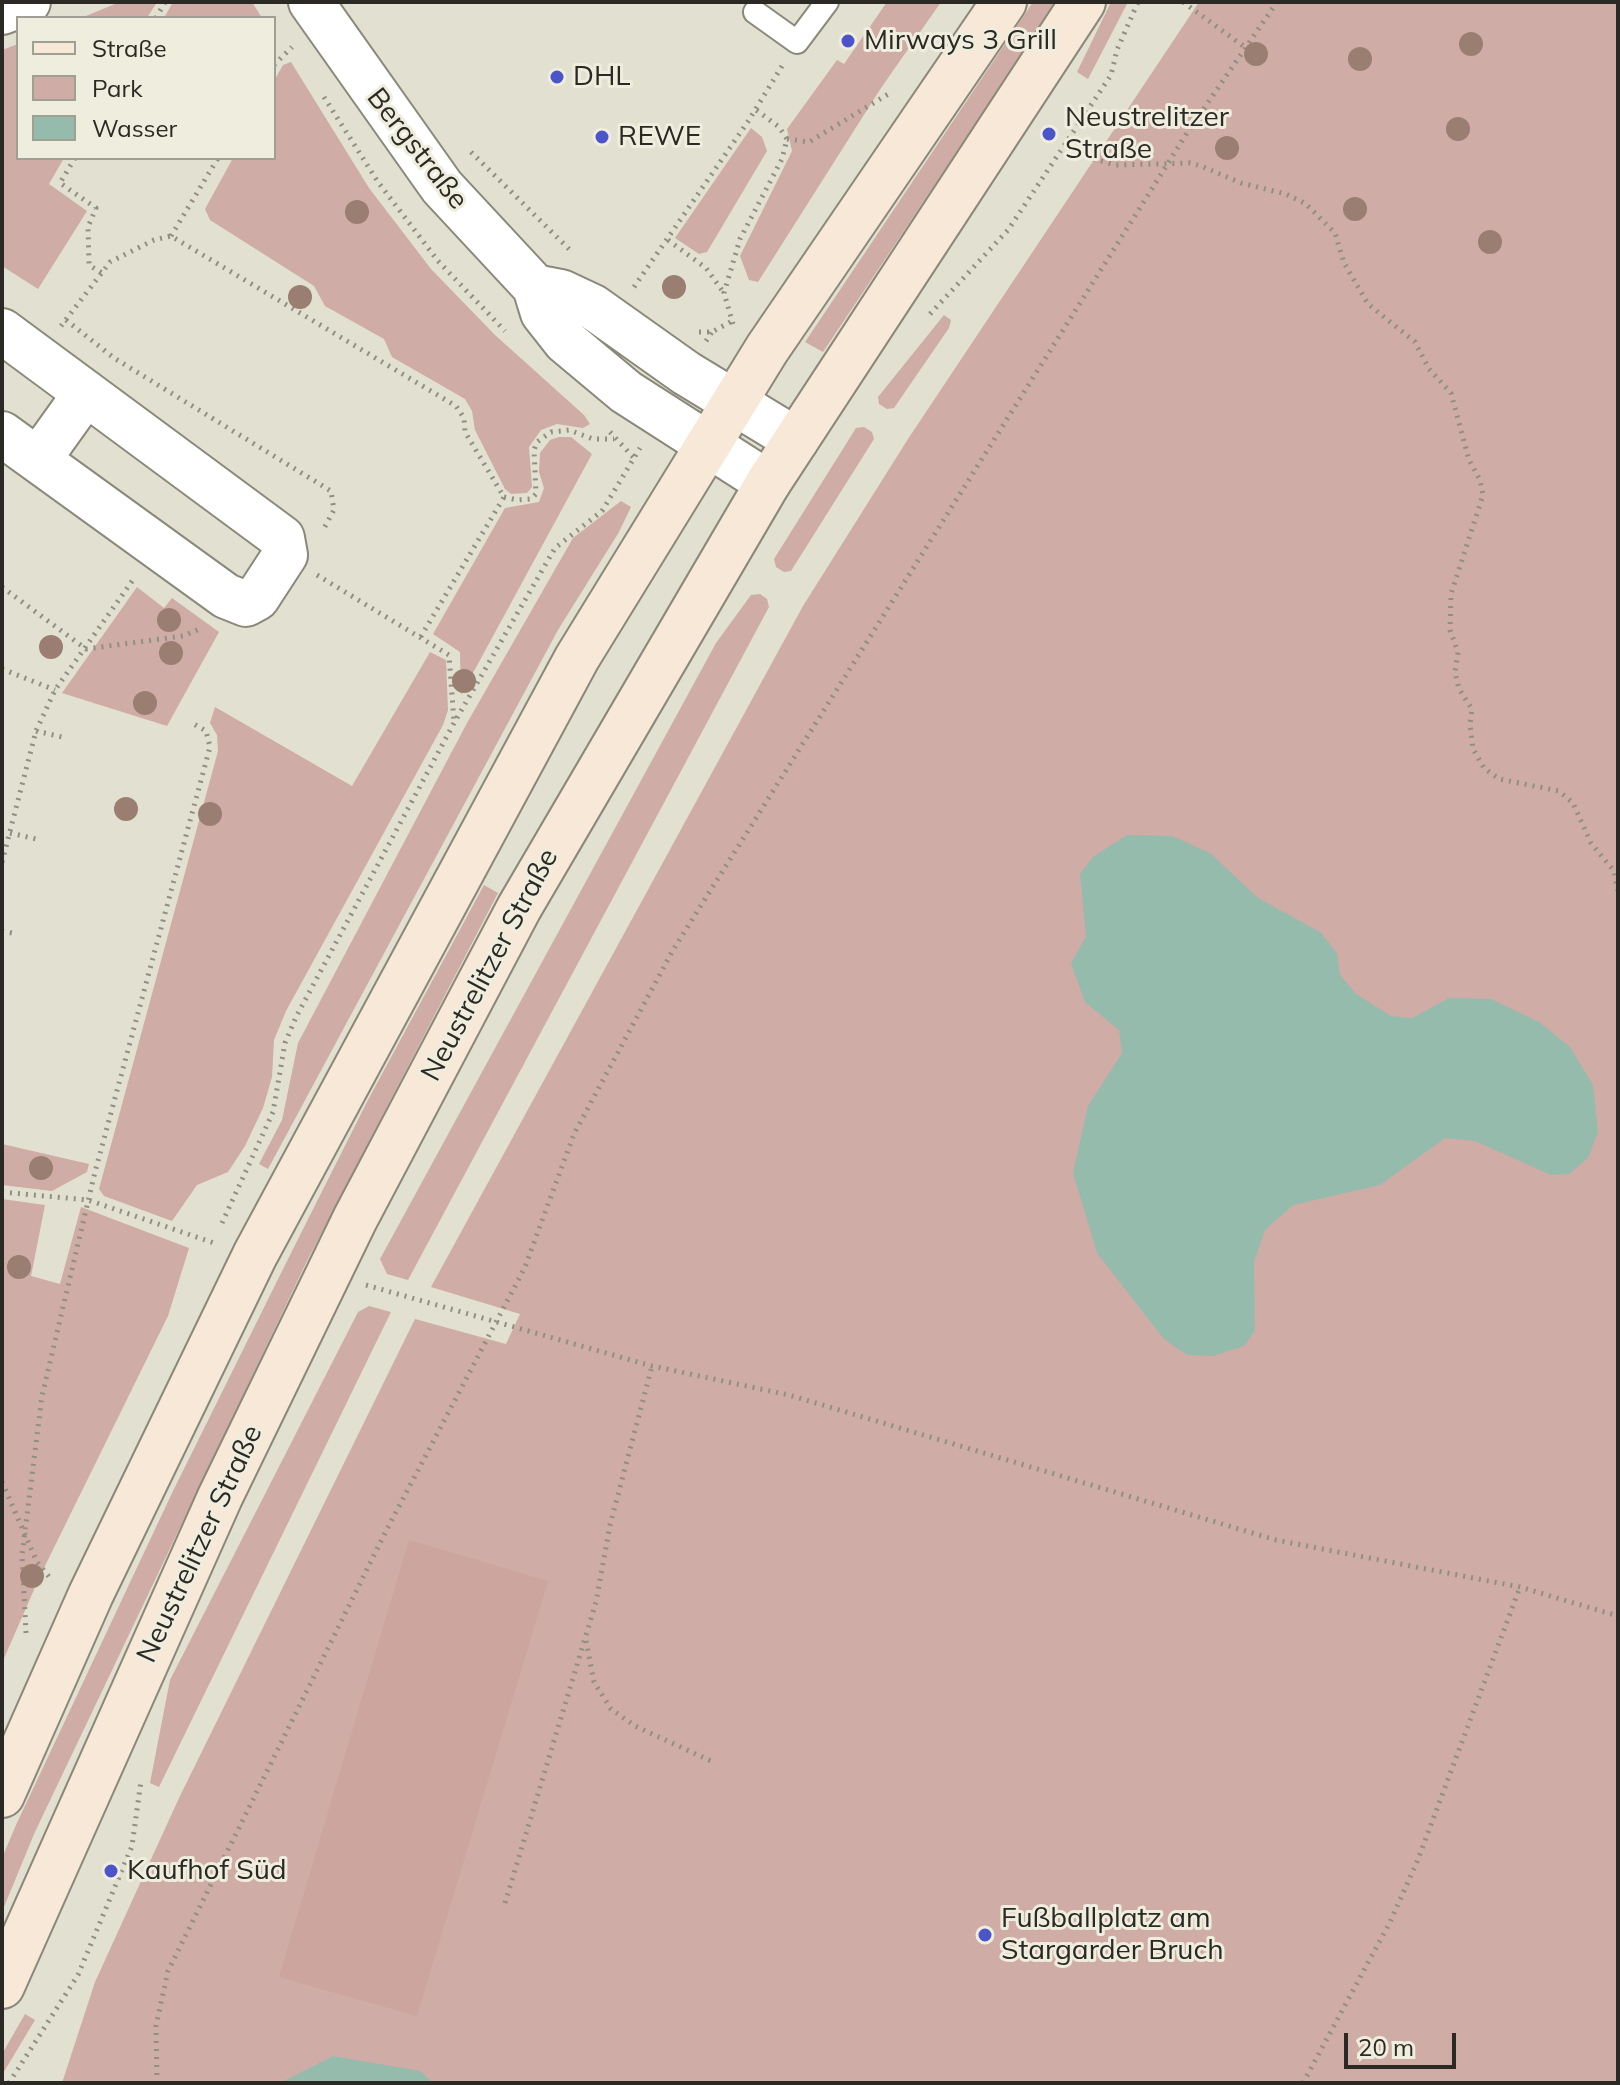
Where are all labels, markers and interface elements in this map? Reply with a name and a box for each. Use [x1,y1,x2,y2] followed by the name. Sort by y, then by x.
[16,16,276,160] legend
[864,24,1057,58] place label: Mirways 3 Grill
[839,32,857,50] marker: Mirways 3 Grill
[92,33,167,63] text: Straße
[573,60,631,94] place label: DHL
[548,68,566,86] marker: DHL
[92,73,143,103] text: Park
[359,82,475,216] street label: Bergstraße
[1065,101,1229,167] place label: Neustrelitzer Straße
[92,113,177,143] text: Wasser
[618,120,701,154] place label: REWE
[1040,125,1058,143] marker: Neustrelitzer Straße
[593,128,611,146] marker: REWE
[415,843,565,1087] street label: Neustrelitzer Straße
[130,1420,270,1668] street label: Neustrelitzer Straße
[127,1854,287,1888] place label: Kaufhof Süd
[102,1862,120,1880] marker: Kaufhof Süd
[1001,1902,1224,1968] place label: Fußballplatz am Stargarder Bruch
[976,1926,994,1944] marker: Fußballplatz am Stargarder Bruch
[1348,2017,1460,2067] scale bar
[1358,2032,1414,2062] text: 20 m

